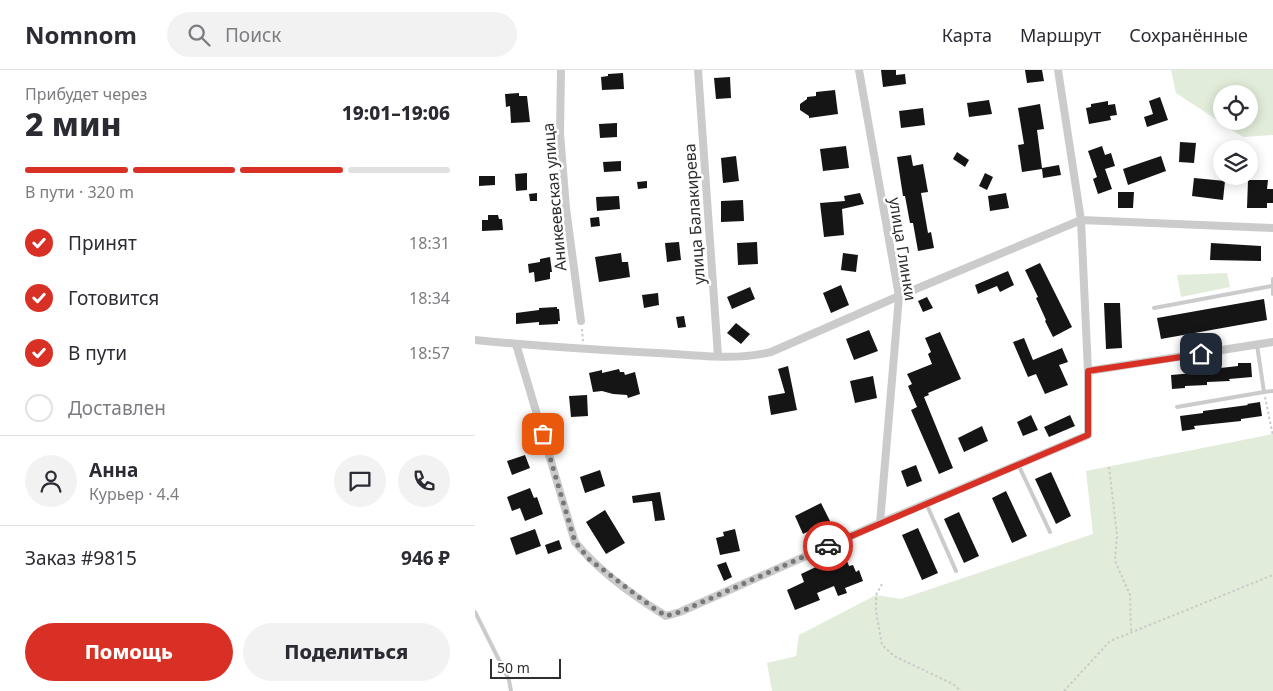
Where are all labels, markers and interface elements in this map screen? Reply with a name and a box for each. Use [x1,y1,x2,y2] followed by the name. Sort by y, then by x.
[167,12,517,57] search box
[25,18,137,51] text: Nomnom
[185,21,213,49] icon: search
[225,22,281,48] text: Поиск
[942,23,992,47] text: Карта
[1020,23,1101,47] text: Маршрут
[1129,23,1248,47] text: Сохранённые
[25,83,147,105] text: Прибудет через
[1213,85,1258,185] map controls
[1213,85,1258,130] button: locate
[342,100,450,126] text: 19:01–19:06
[25,102,122,145] text: 2 мин
[537,122,571,272] street label: Аникеевская улица
[1213,140,1258,185] button: layers
[678,143,710,285] street label: улица Балакирева
[25,181,134,203] text: В пути · 320 m
[884,196,922,302] street label: улица Глинки
[25,229,53,257] icon: check
[68,230,137,256] text: Принят
[409,232,450,254] text: 18:31
[25,284,53,312] icon: check
[68,285,159,311] text: Готовится
[409,287,450,309] text: 18:34
[1180,333,1222,375] pin
[25,339,53,367] icon: check
[68,340,127,366] text: В пути
[1187,340,1215,368] icon: home
[409,342,450,364] text: 18:57
[68,395,166,421] text: Доставлен
[522,413,564,455] pin
[529,420,557,448] icon: bag
[25,455,77,507] button: person
[334,455,386,507] button: chat
[398,455,450,507] button: phone
[89,457,138,483] text: Анна
[89,483,179,505] text: Курьер · 4.4
[803,521,853,571] courier
[814,532,842,560] icon: car
[25,545,137,571] text: Заказ #9815
[401,545,450,571] text: 946 ₽
[25,623,233,681] button: Помощь
[243,623,450,681] button: Поделиться
[490,656,561,679] scale bar
[497,658,530,677] text: 50 m

